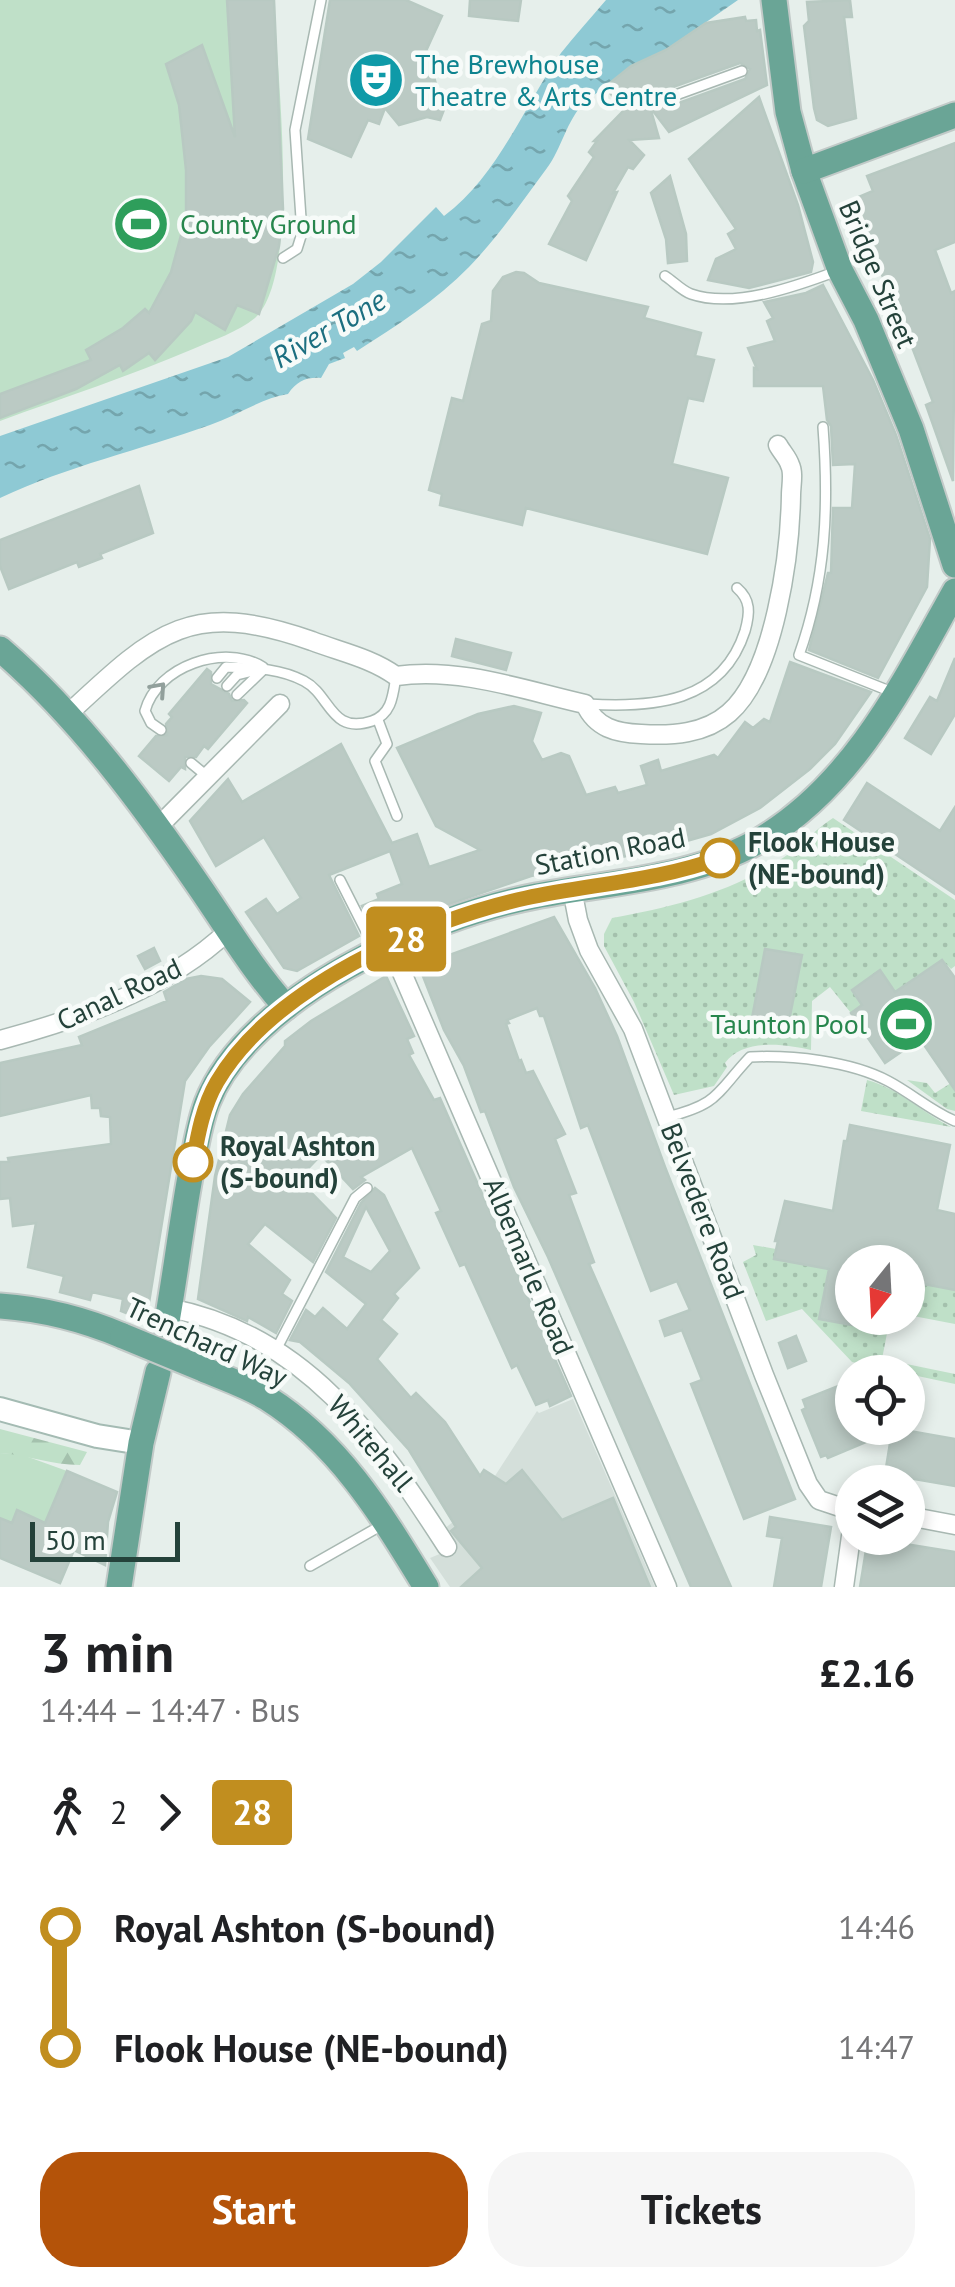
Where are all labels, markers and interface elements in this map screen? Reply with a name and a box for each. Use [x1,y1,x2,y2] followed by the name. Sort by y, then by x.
[415,45,677,114] place label: The Brewhouse Theatre & Arts Centre
[346,50,406,110] theatre icon: The Brewhouse Theatre & Arts Centre
[111,194,171,254] sports icon: County Ground
[831,194,926,354] street label: Bridge Street
[180,205,357,242] place label: County Ground
[264,279,392,376] water label: River Tone
[148,682,166,701] one-way arrow
[532,818,688,883] street label: Station Road
[748,823,895,892] place label: Flook House (NE-bound)
[701,839,739,877] marker: Flook House (NE-bound)
[361,906,451,972] line badge: 28
[386,916,426,962] text: 28
[50,949,187,1039] street label: Canal Road
[876,994,936,1054] sports icon: Taunton Pool
[710,1005,867,1042] place label: Taunton Pool
[653,1117,754,1304] street label: Belvedere Road
[220,1127,376,1196] place label: Royal Ashton (S-bound)
[174,1143,212,1181] marker: Royal Ashton (S-bound)
[475,1171,583,1360] street label: Albemarle Road
[835,1245,925,1335] north arrow
[835,1245,925,1555] map controls
[121,1288,294,1395] street label: Trenchard Way
[835,1355,925,1445] button: locate
[320,1387,423,1499] street label: Whitehall
[835,1465,925,1555] button: layers
[30,1517,180,1562] scale bar
[45,1521,106,1558] text: 50 m
[40,1616,174,1687] text: 3 min
[819,1648,915,1697] text: £2.16
[40,1689,300,1731] text: 14:44 – 14:47 · Bus
[40,1785,95,1840] icon: walk
[142,1785,197,1840] icon: forward
[232,1789,272,1835] text: 28
[110,1791,127,1833] text: 2
[114,1903,496,1952] text: Royal Ashton (S-bound)
[838,1906,915,1948] text: 14:46
[114,2023,509,2072] text: Flook House (NE-bound)
[838,2026,915,2068] text: 14:47
[40,2152,468,2267] button: Start
[488,2152,915,2267] button: Tickets

